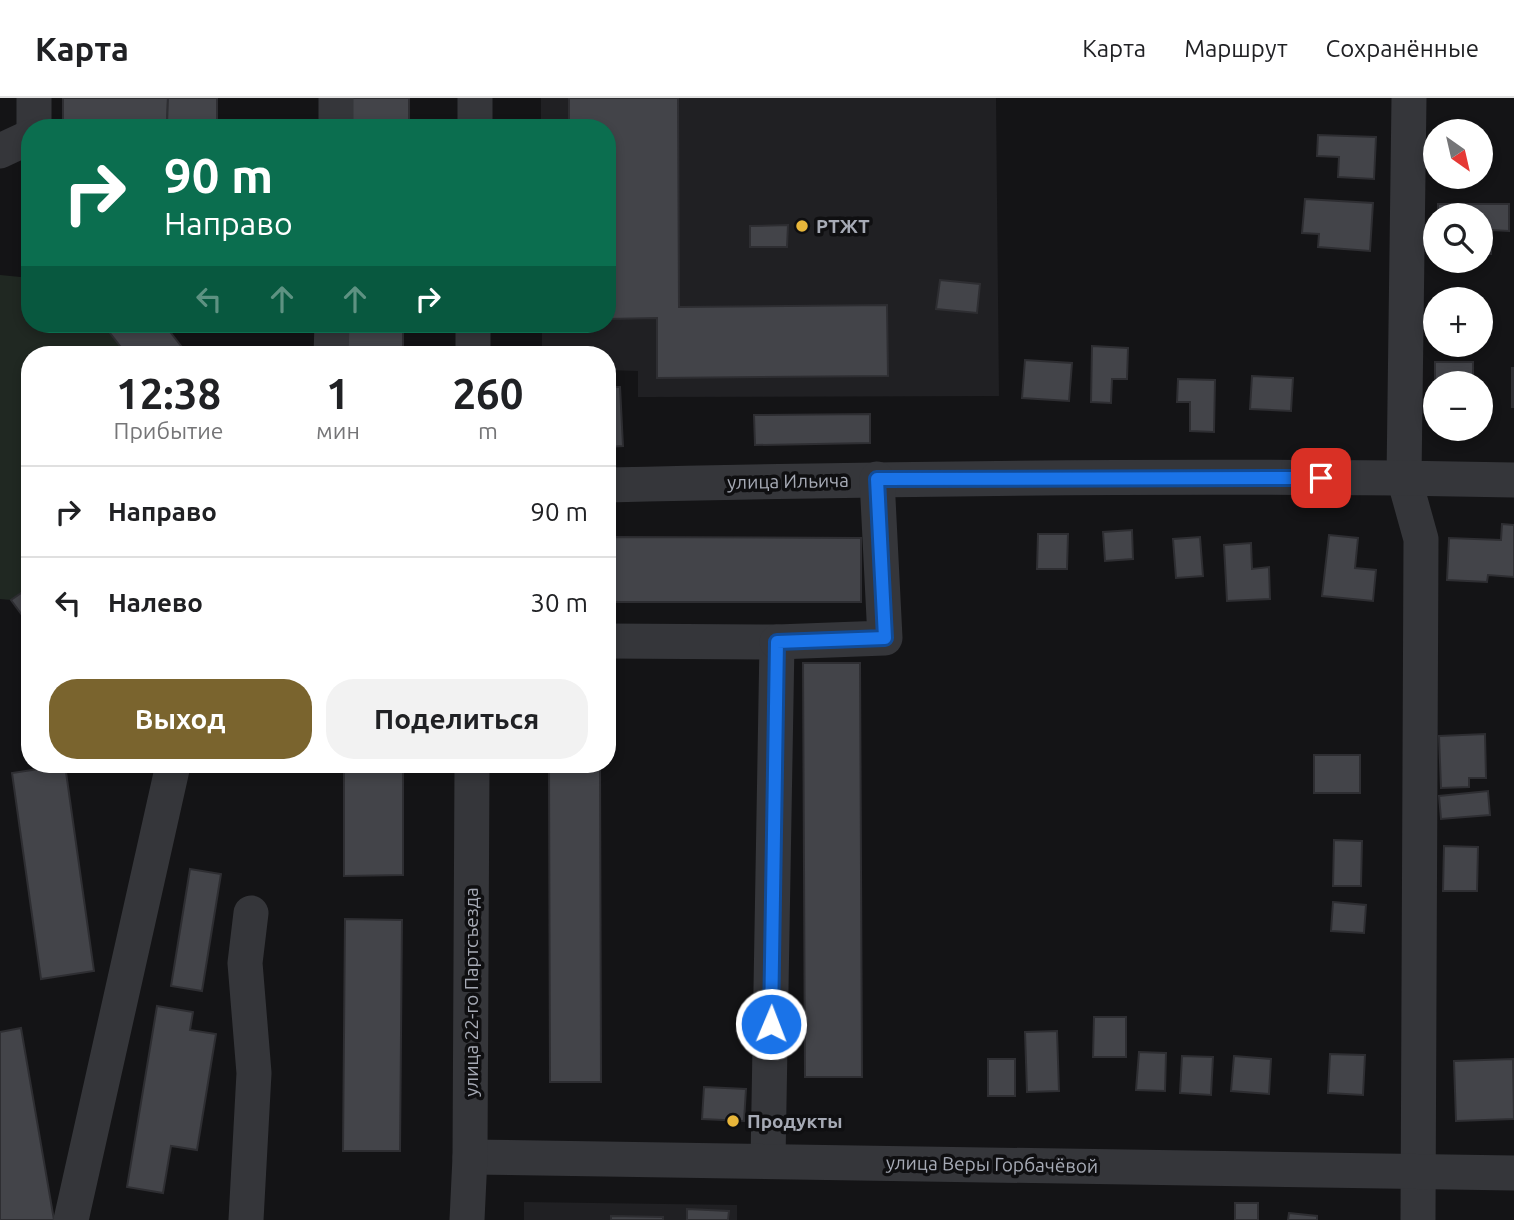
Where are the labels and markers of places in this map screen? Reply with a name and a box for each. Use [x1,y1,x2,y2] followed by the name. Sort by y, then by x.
[816,215,870,237] place label: РТЖТ
[794,218,810,234] marker: РТЖТ
[1291,448,1351,508] pin
[747,1110,842,1132] place label: Продукты
[725,1113,741,1129] marker: Продукты

